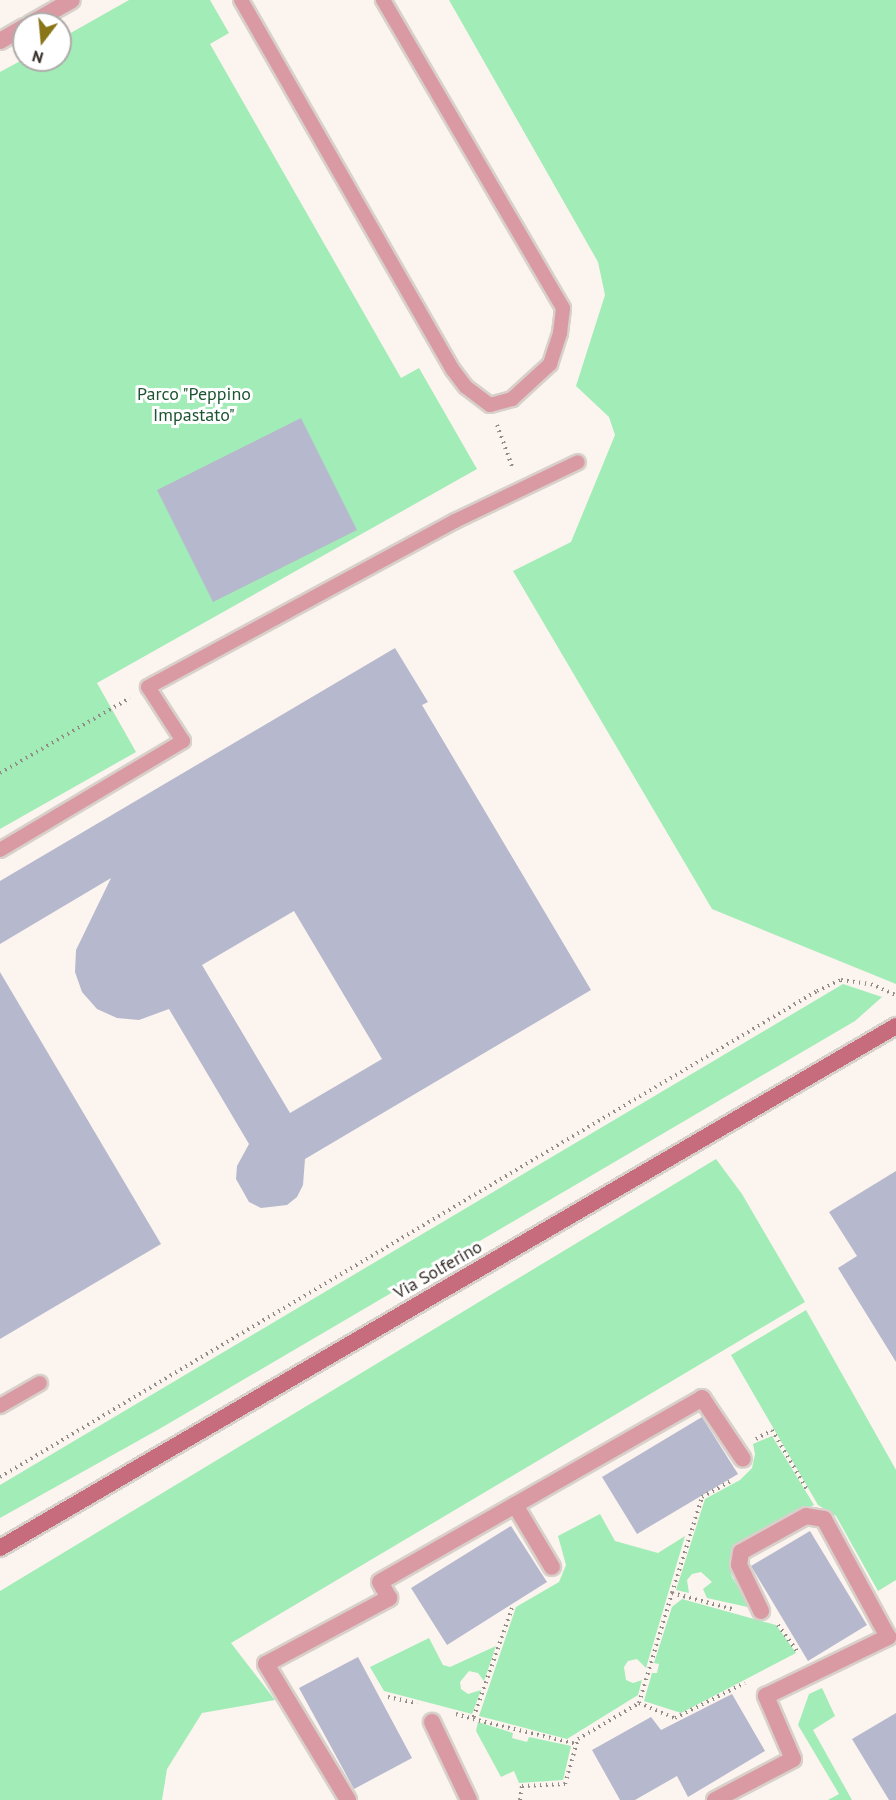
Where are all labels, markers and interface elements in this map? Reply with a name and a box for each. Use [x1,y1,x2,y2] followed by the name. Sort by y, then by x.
[12,12,72,72] north arrow
[30,46,45,68] text: N
[136,384,252,426] park label: Parco "Peppino Impastato"
[390,1236,486,1304] street label: Via Solferino

